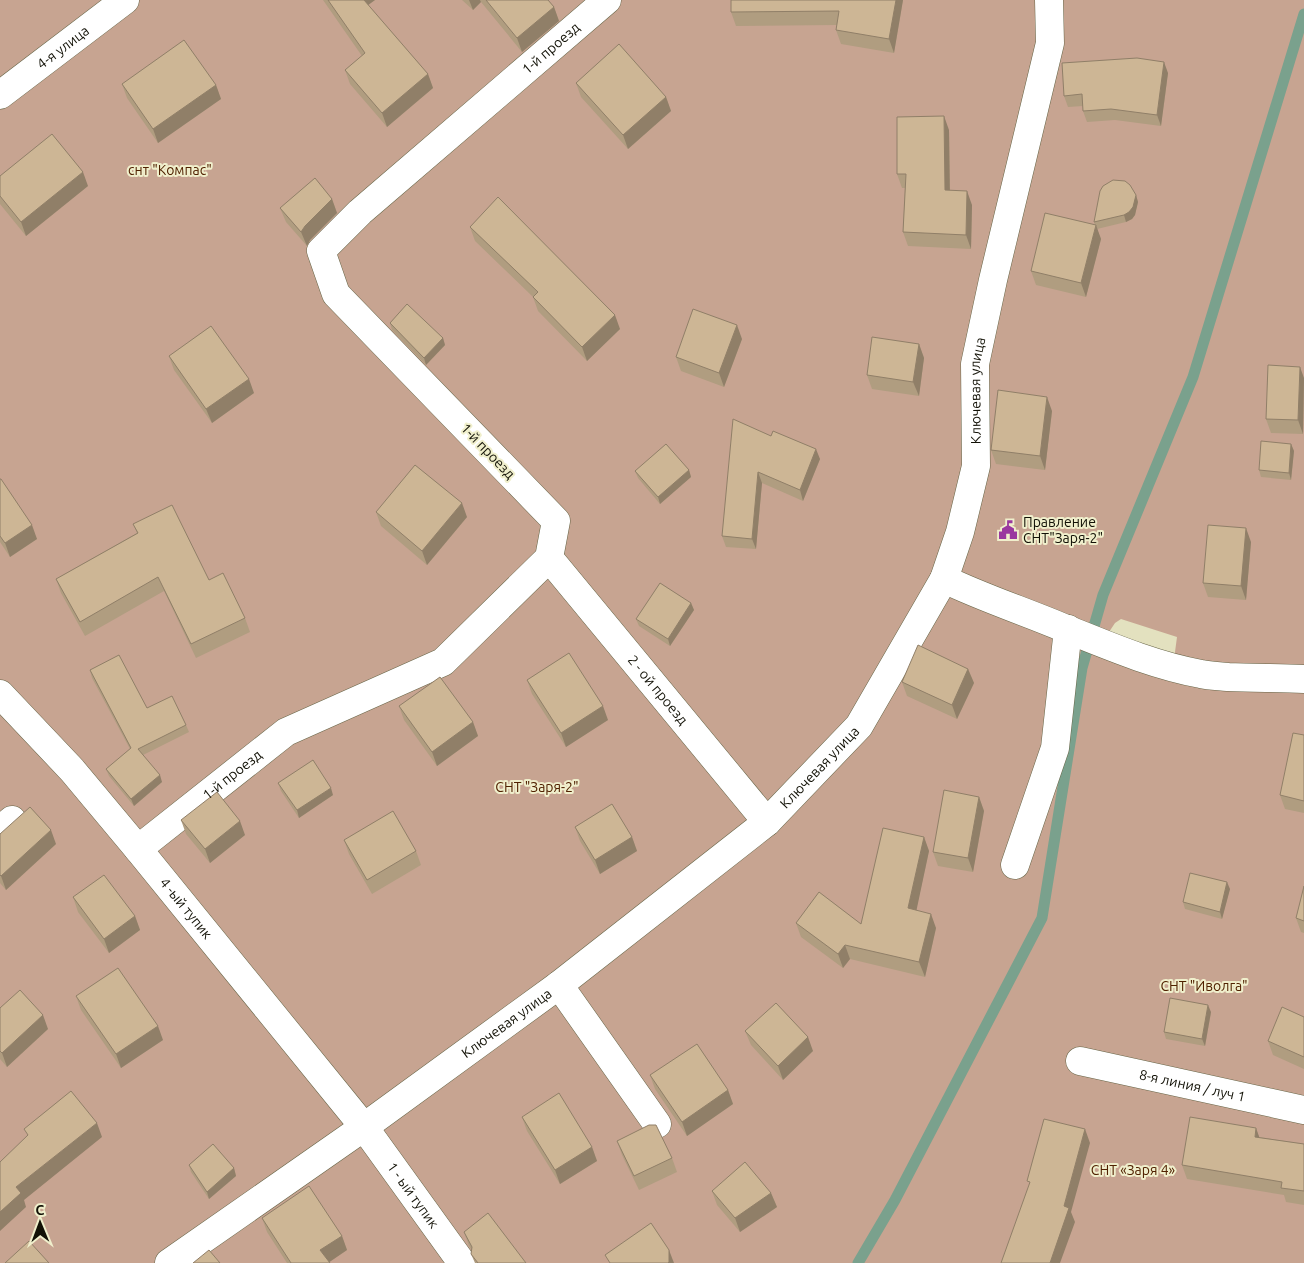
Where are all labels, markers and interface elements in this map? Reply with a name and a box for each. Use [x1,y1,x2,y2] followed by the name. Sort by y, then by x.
[519,19,583,77] street label: 1-й проезд
[34,22,92,72] street label: 4-я улица
[128,162,212,178] park label: снт "Компас"
[967,336,988,444] street label: Ключевая улица
[458,420,518,482] street label: 1-й проезд
[1023,514,1103,546] place label: Правление СНТ"Заря-2"
[997,519,1019,541] public building icon: Правление СНТ"Заря-2"
[625,652,691,728] street label: 2 - ой проезд
[777,723,862,812] street label: Ключевая улица
[199,746,265,803] street label: 1-й проезд
[495,779,579,795] park label: СНТ "Заря-2"
[157,875,216,942] street label: 4 -ый тупик
[1160,978,1248,994] park label: СНТ "Иволга"
[458,985,555,1061] street label: Ключевая улица
[1138,1066,1247,1105] street label: 8-я линия / луч 1
[384,1159,442,1231] street label: 1 - ый тупик
[1091,1162,1176,1178] park label: СНТ «Заря 4»
[15,1198,65,1248] north arrow
[35,1202,44,1218] text: С

